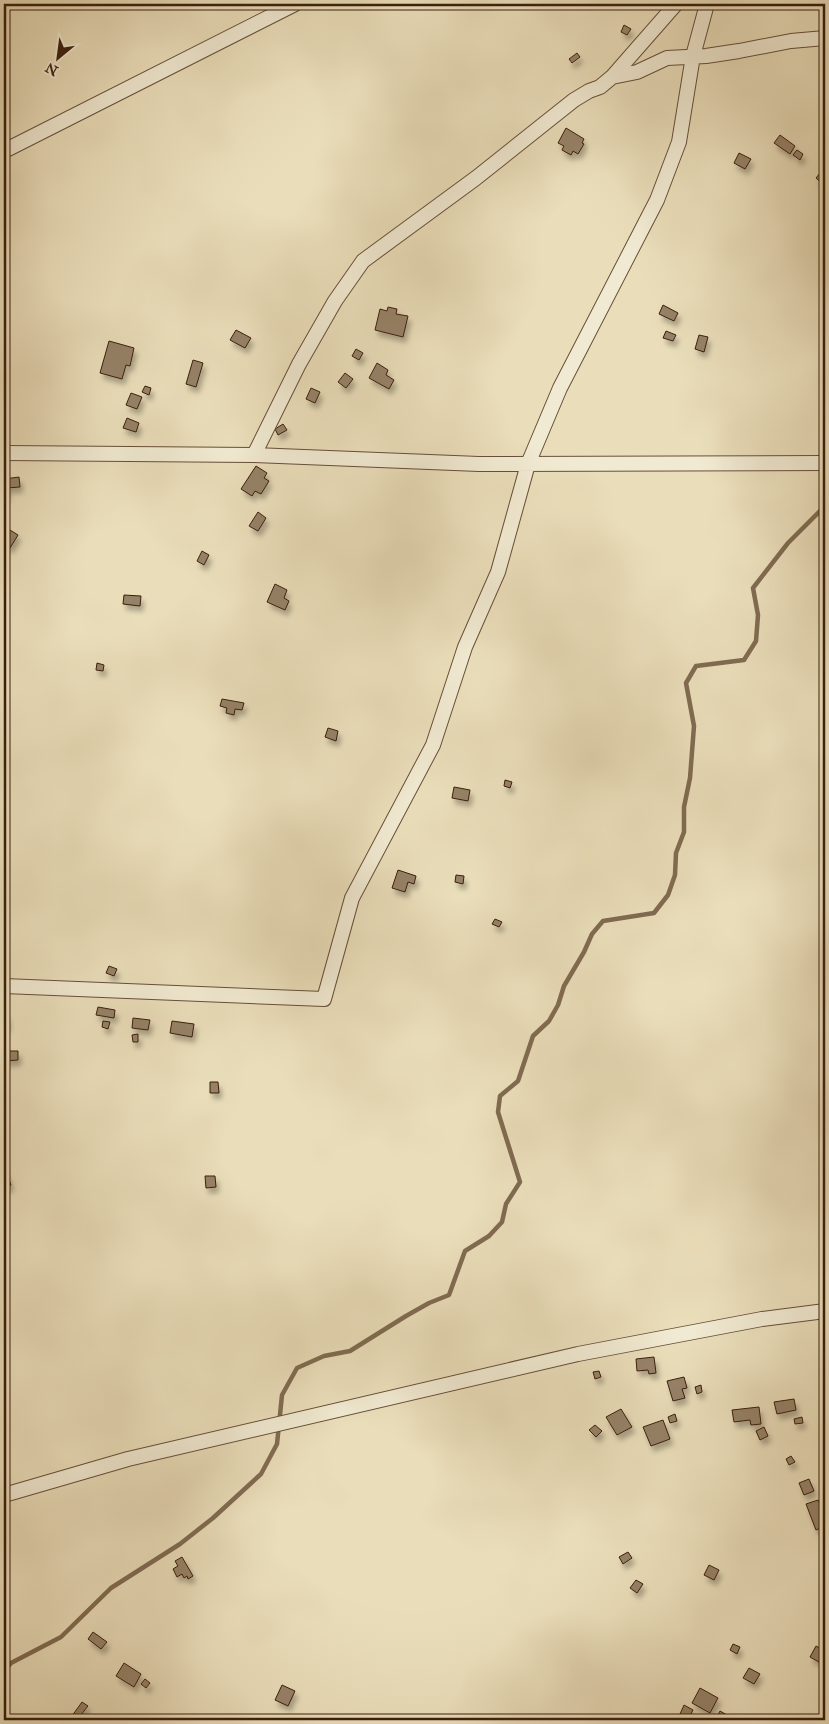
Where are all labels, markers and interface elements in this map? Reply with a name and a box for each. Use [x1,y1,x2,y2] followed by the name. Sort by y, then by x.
[32,32,82,82] north arrow
[43,59,61,79] text: N

